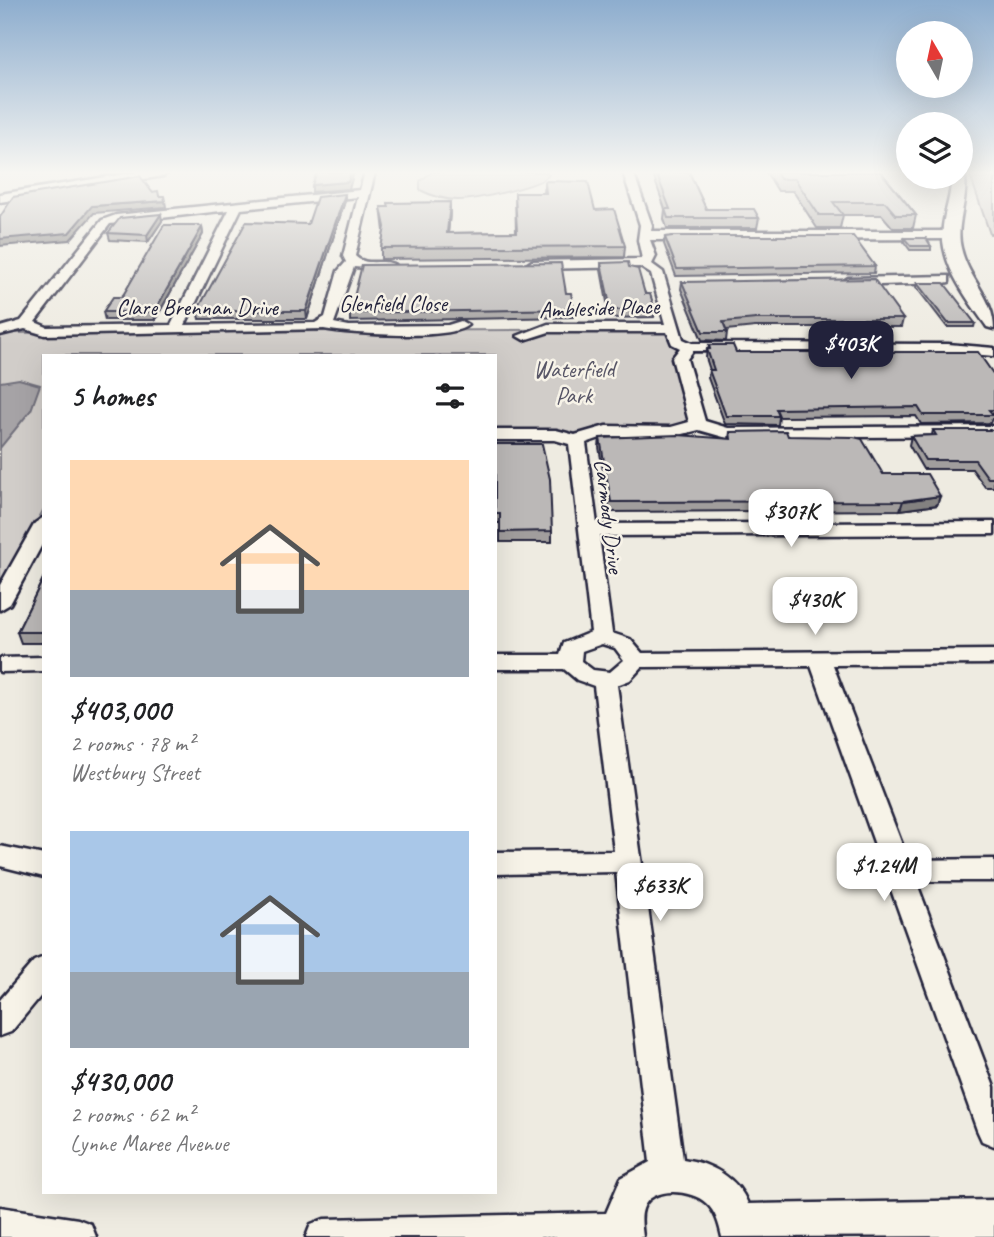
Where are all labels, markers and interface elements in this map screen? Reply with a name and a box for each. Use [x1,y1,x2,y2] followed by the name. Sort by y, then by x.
[896,21,973,98] north arrow
[896,21,973,189] map controls
[896,112,973,189] button: layers
[339,289,448,318] street label: Glenfield Close
[538,291,661,325] street label: Ambleside Place
[116,293,279,322] street label: Clare Brennan Drive
[802,322,900,381] pin: $403K
[824,329,878,358] text: $403K
[534,355,618,410] park label: Waterfield Park
[70,377,154,415] text: 5 homes
[431,377,469,415] icon: filters
[588,457,631,576] street label: Carmody Drive
[742,490,840,549] pin: $307K
[765,497,818,526] text: $307K
[207,506,333,632] icon: home
[766,578,864,637] pin: $430K
[788,585,842,614] text: $430K
[70,691,170,729] text: $403,000
[70,729,194,758] text: 2 rooms · 78 m²
[70,758,200,787] text: Westbury Street
[827,844,941,903] pin: $1.24M
[853,851,915,880] text: $1.24M
[611,864,709,923] pin: $633K
[633,871,687,900] text: $633K
[207,877,333,1003] icon: home
[70,1062,170,1100] text: $430,000
[70,1100,194,1129] text: 2 rooms · 62 m²
[70,1129,228,1158] text: Lynne Maree Avenue

